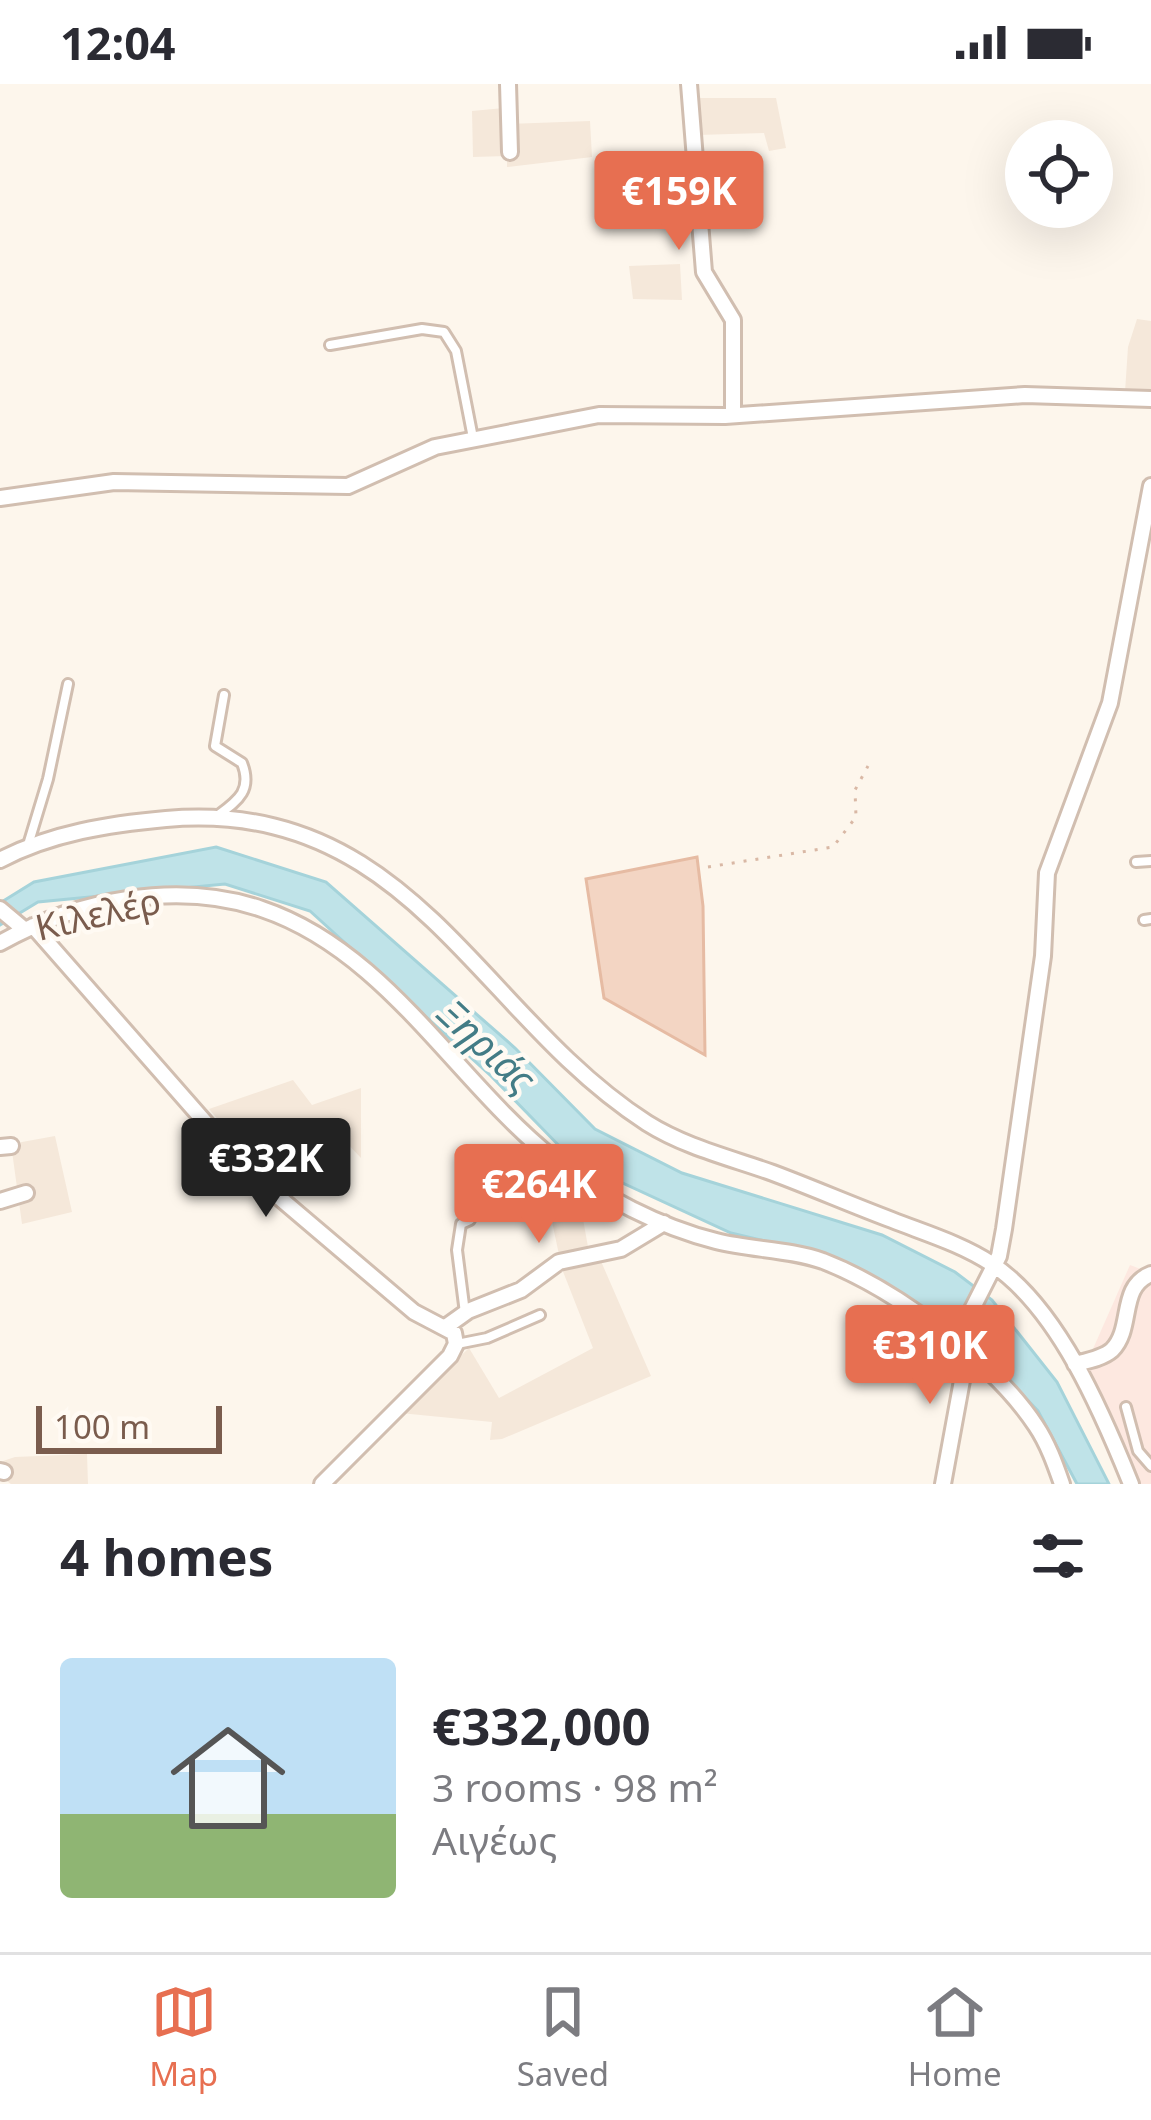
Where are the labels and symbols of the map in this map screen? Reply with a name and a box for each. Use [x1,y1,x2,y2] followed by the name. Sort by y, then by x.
[595,151,763,253] pin: €159K
[30,875,165,952] street label: Κιλελέρ
[427,985,549,1104] water label: Ξηριάς
[182,1118,350,1220] pin: €332K
[455,1144,623,1246] pin: €264K
[846,1305,1014,1407] pin: €310K
[36,1400,222,1453] scale bar

